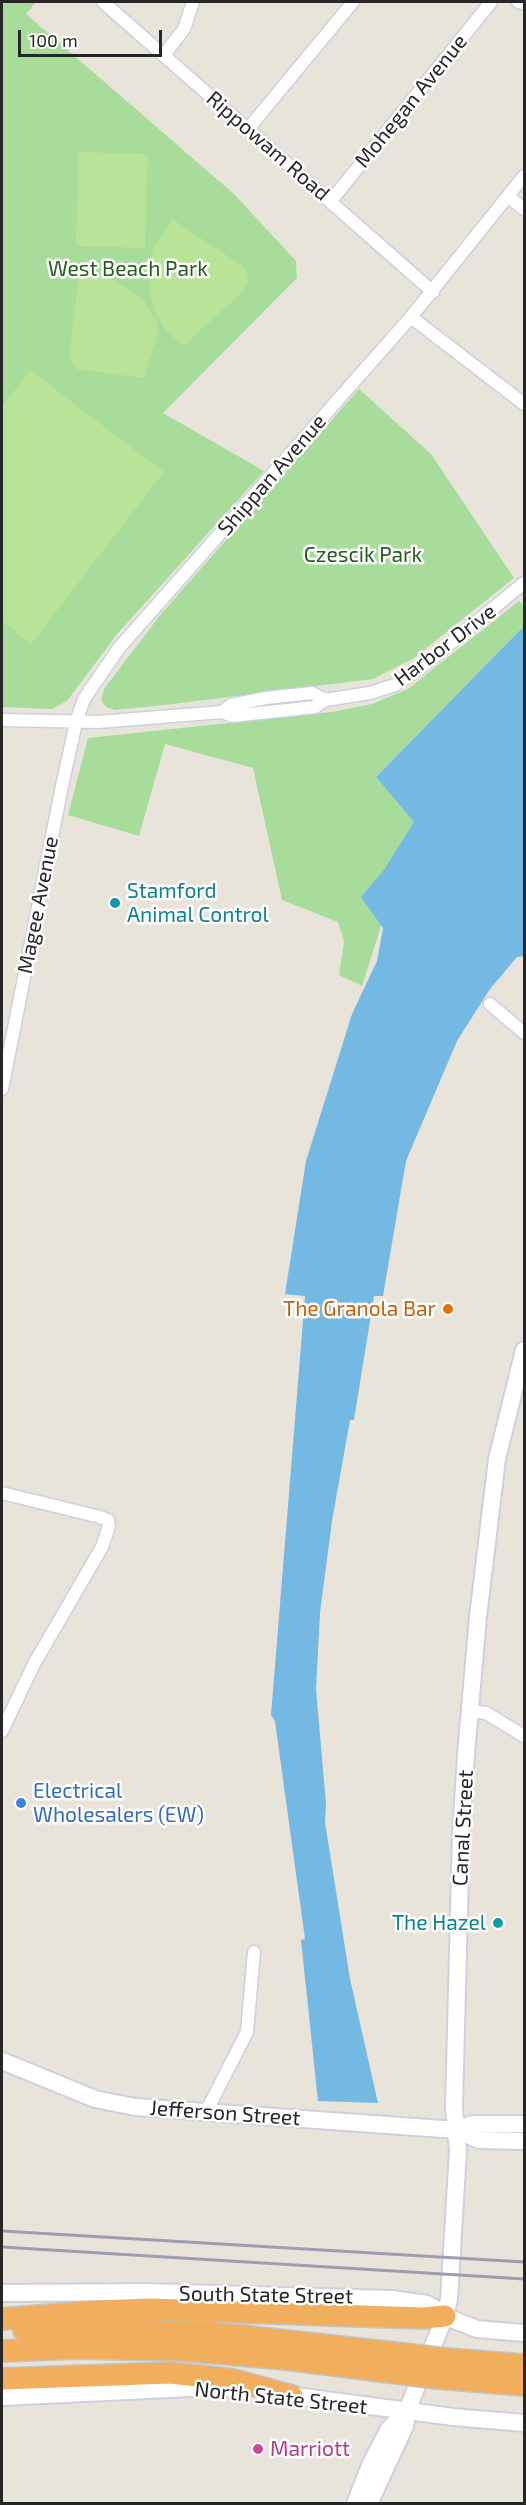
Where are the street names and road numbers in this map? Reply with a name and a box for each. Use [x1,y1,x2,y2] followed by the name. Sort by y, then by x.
[350,29,472,173] street label: Mohegan Avenue
[201,86,335,206] street label: Rippowam Road
[213,409,331,541] street label: Shippan Avenue
[389,599,501,691] street label: Harbor Drive
[12,834,64,976] street label: Magee Avenue
[447,1769,479,1887] street label: Canal Street
[149,2095,301,2131] street label: Jefferson Street
[179,2281,353,2309] street label: South State Street
[193,2376,369,2420] street label: North State Street

